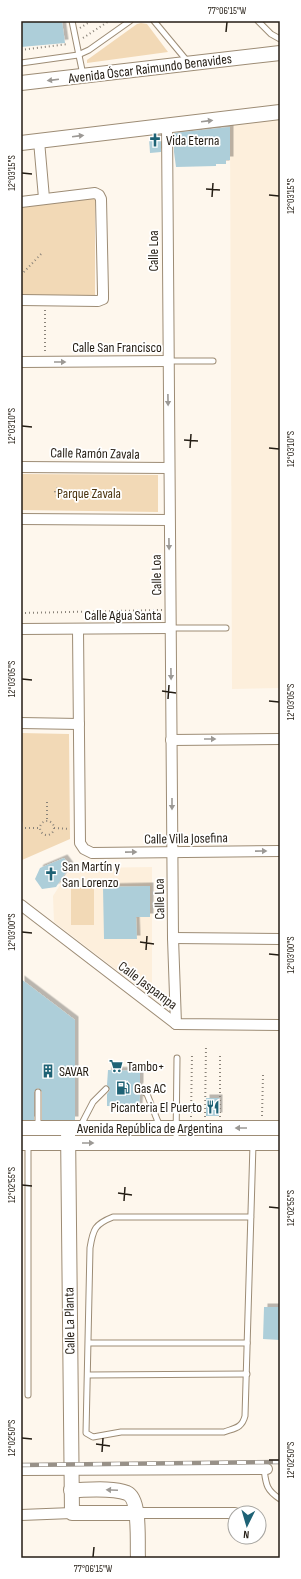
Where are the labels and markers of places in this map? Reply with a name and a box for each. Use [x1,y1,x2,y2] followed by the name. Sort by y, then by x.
[147,132,163,148] church icon: Vida Eterna
[166,132,219,149] place label: Vida Eterna
[62,858,121,891] place label: San Martín y San Lorenzo
[43,866,59,882] church icon: San Martín y San Lorenzo
[108,1058,124,1074] supermarket icon: Tambo+
[127,1058,165,1075] place label: Tambo+
[40,1063,56,1079] building icon: SAVAR
[59,1063,89,1080] place label: SAVAR
[115,1080,131,1096] fuel station icon: Gas AC
[134,1080,166,1097] place label: Gas AC
[110,1099,202,1116] place label: Picanteria El Puerto
[205,1099,221,1115] restaurant icon: Picanteria El Puerto

